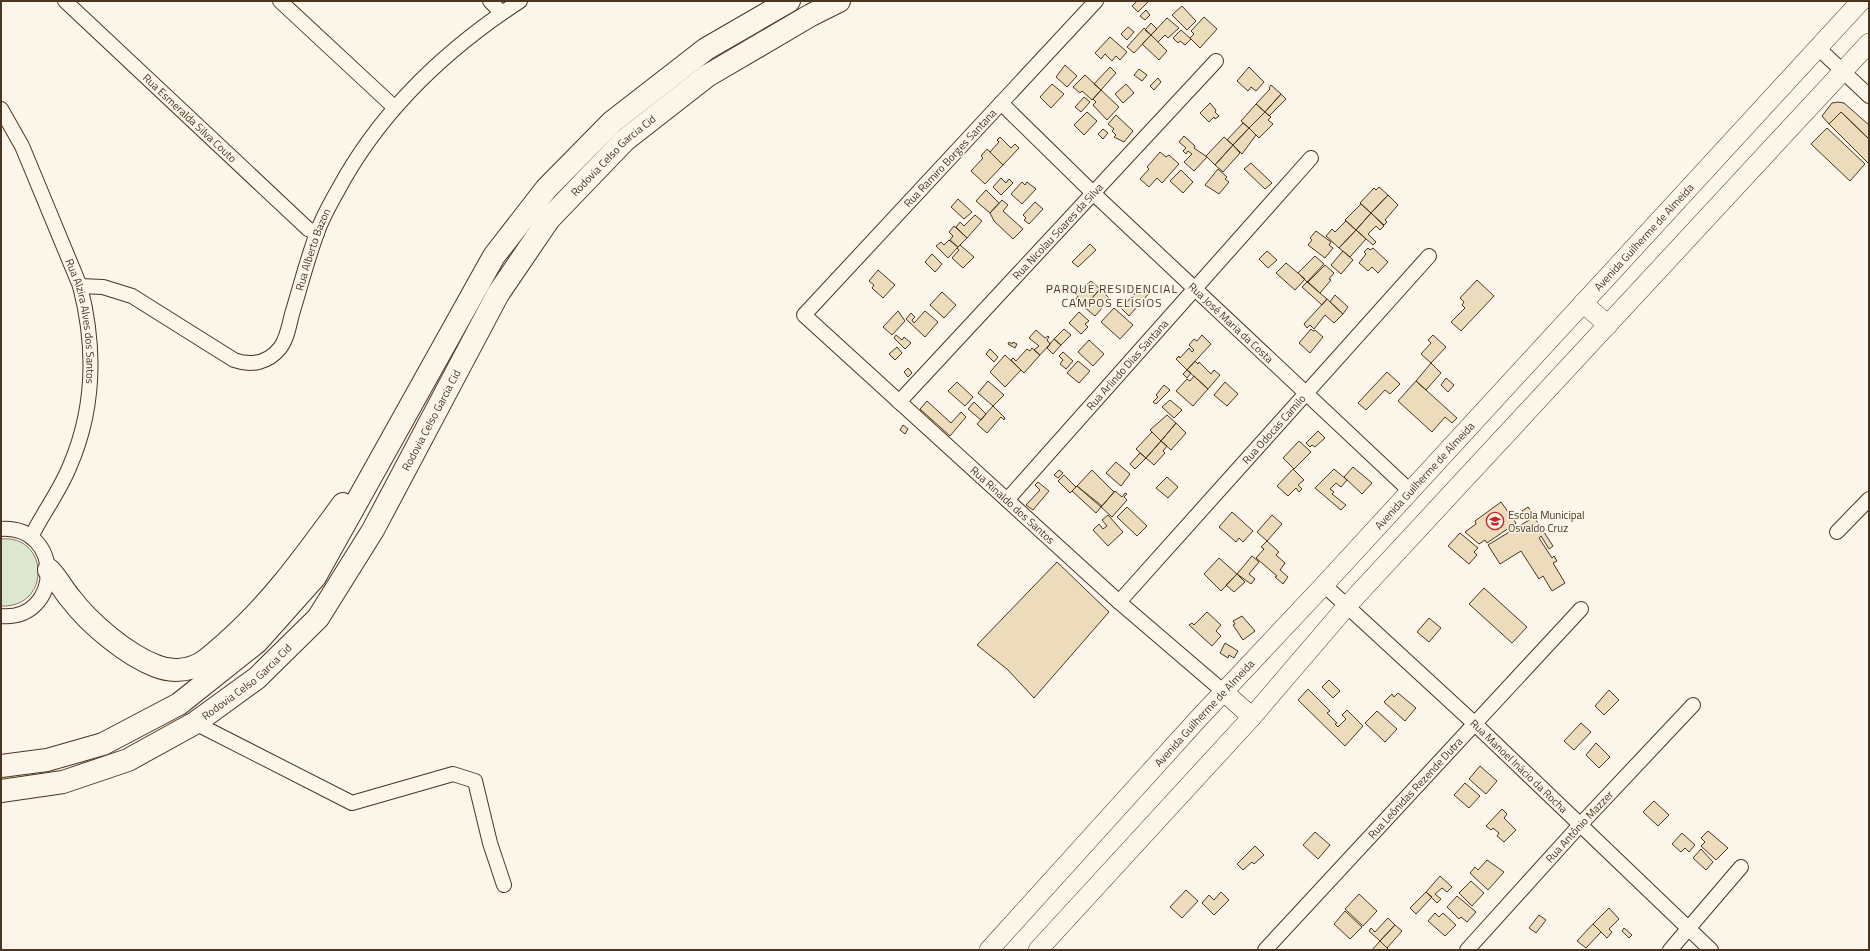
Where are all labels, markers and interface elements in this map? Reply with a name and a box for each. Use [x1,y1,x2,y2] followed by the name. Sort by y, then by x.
[139,70,240,166] street label: Rua Esmeralda Silva Couto
[900,105,1000,211] street label: Rua Ramiro Borges Santana
[567,111,659,200] street label: Rodovia Celso Garcia Cid
[1009,179,1107,283] street label: Rua Nicolau Soares da Silva
[1590,180,1698,294] street label: Avenida Guilherme de Almeida
[291,205,335,292] street label: Rua Alberto Bazon
[62,256,99,384] street label: Rua Alzira Alves dos Santos
[1046,279,1178,312] district label: PARQUE RESIDENCIAL CAMPOS ELÍSIOS
[1185,279,1277,367] street label: Rua José Maria da Costa
[1083,315,1172,414] street label: Rua Arlindo Dias Santana
[398,367,465,474] street label: Rodovia Celso Garcia Cid
[1238,391,1310,468] street label: Rua Odocas Camilo
[1371,418,1478,533] street label: Avenida Guilherme de Almeida
[967,462,1058,548] street label: Rua Rinaldo dos Santos
[1508,507,1585,536] place label: Escola Municipal Osvaldo Cruz
[1485,511,1505,531] school or university icon: Escola Municipal Osvaldo Cruz
[198,640,295,724] street label: Rodovia Celso Garcia Cid
[1151,656,1258,770] street label: Avenida Guilherme de Almeida
[1467,715,1572,817] street label: Rua Manoel Inácio da Rocha
[1364,733,1467,842] street label: Rua Leônidas Rezende Dutra
[1542,786,1617,866] street label: Rua Antônio Mazzer

